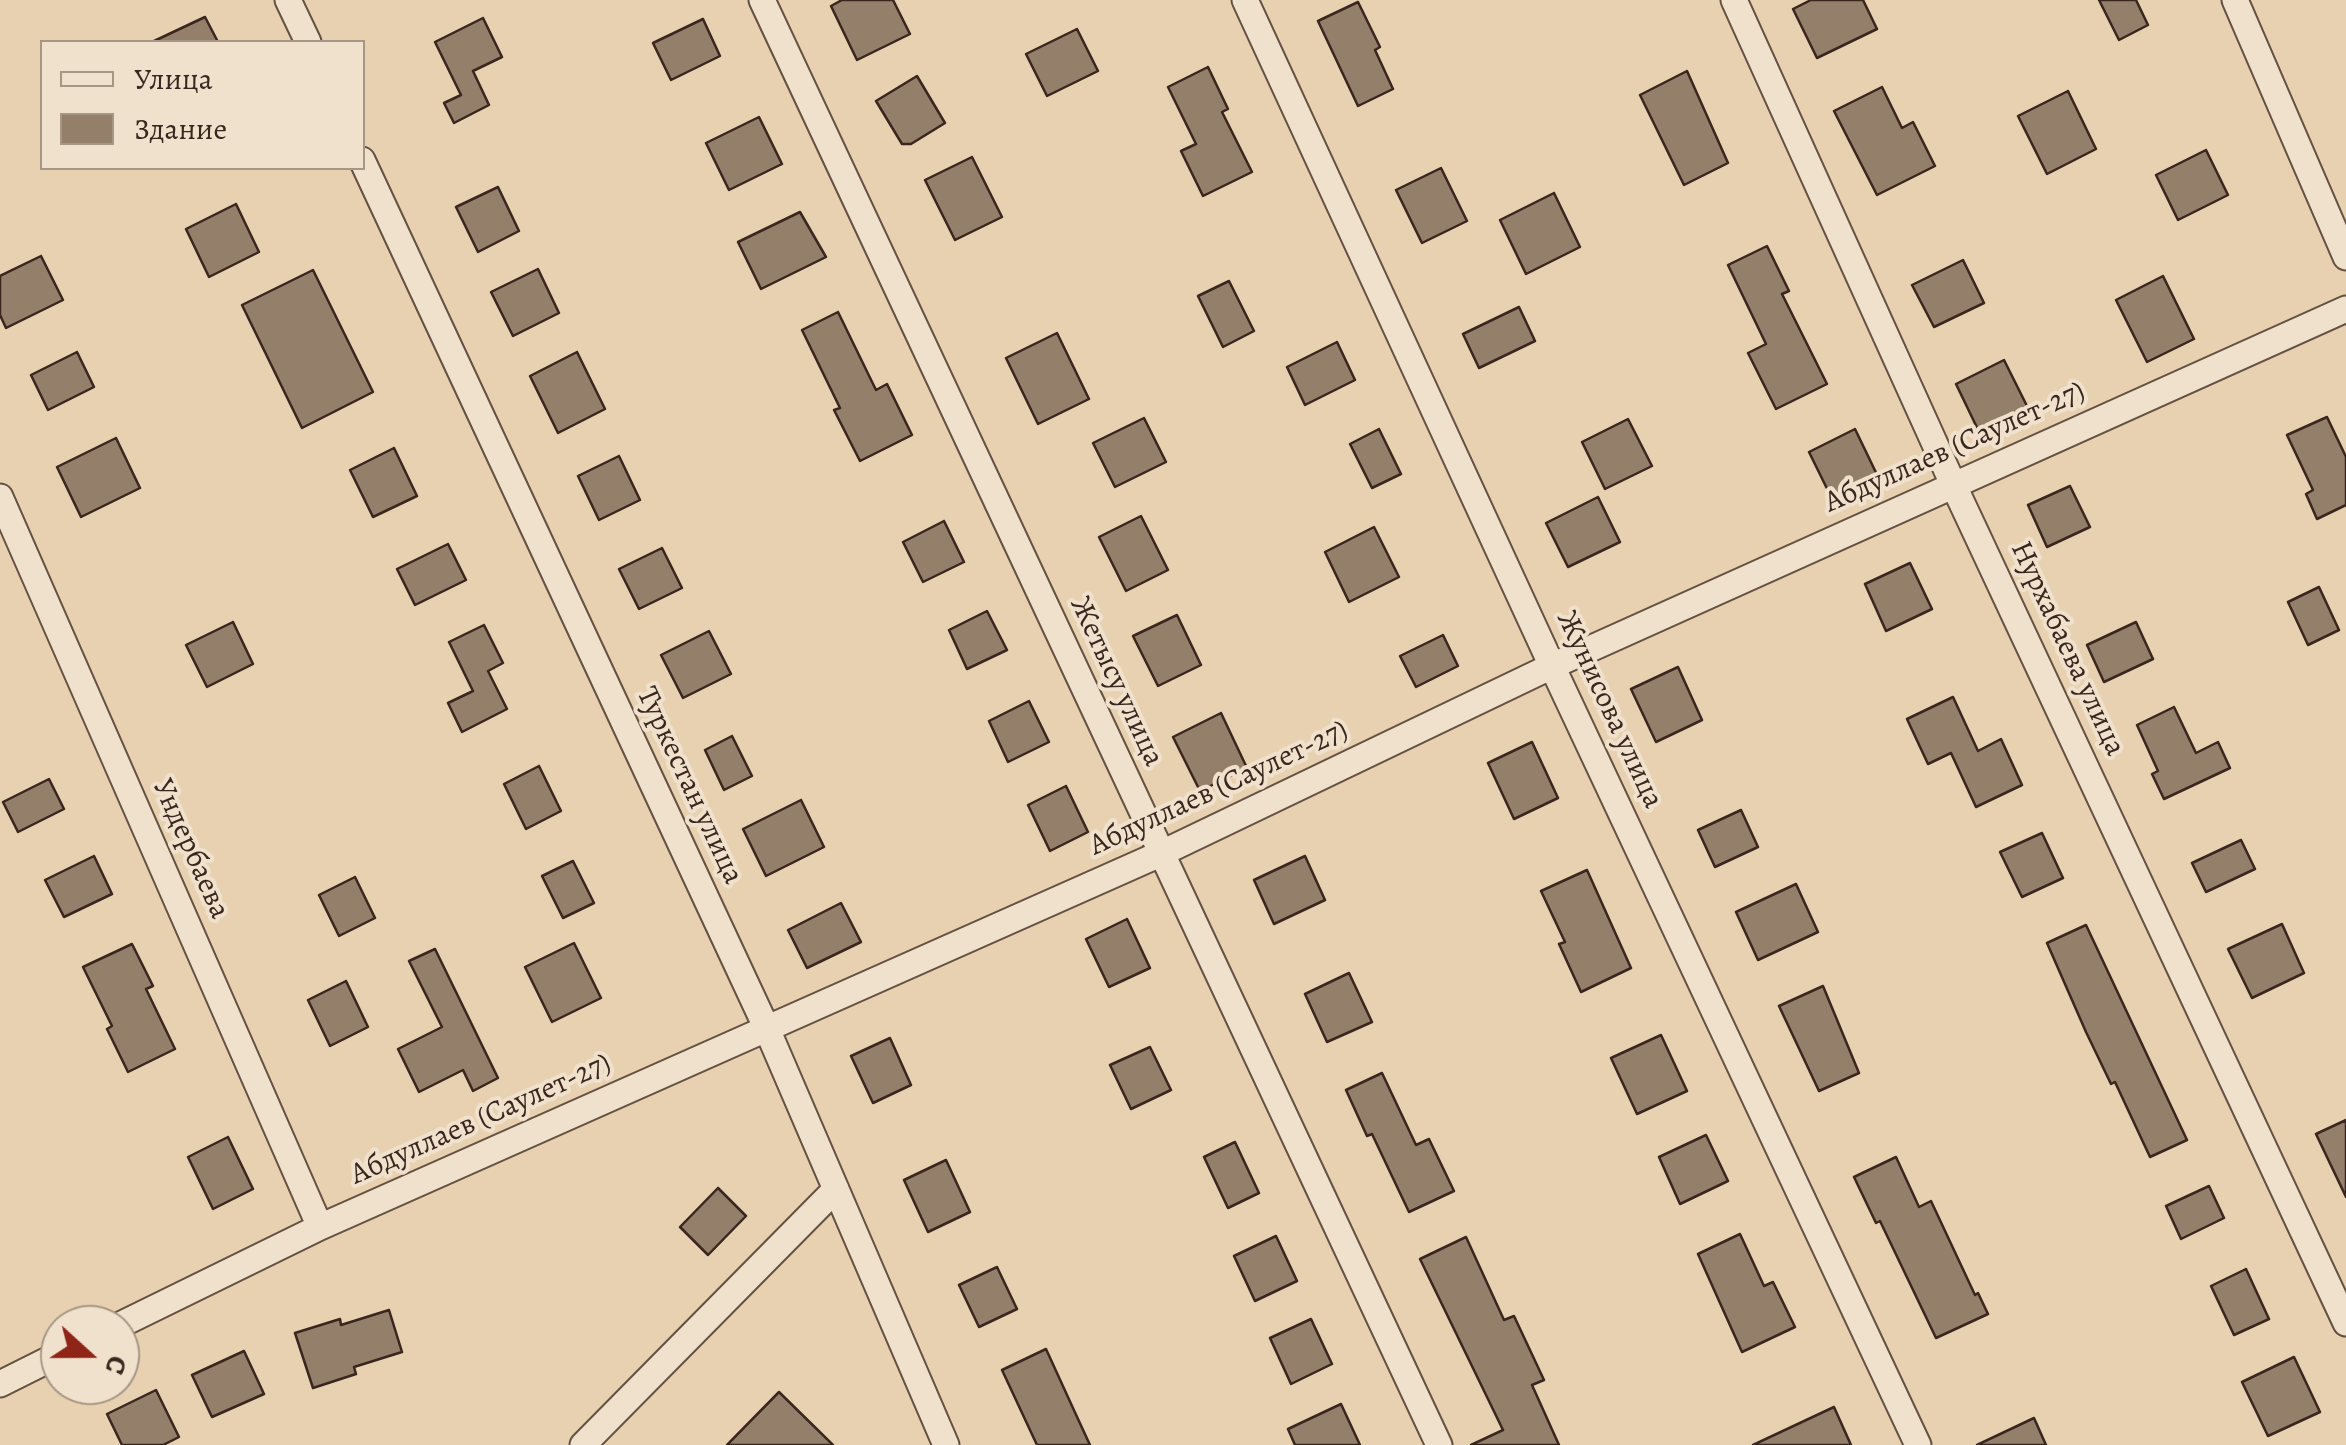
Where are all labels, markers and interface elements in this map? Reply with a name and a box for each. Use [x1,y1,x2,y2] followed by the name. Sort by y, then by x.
[40,40,365,170] legend
[134,59,213,99] text: Улица
[134,109,227,149] text: Здание
[1819,374,2091,522] street label: Абдуллаев (Саулет-27)
[2002,536,2132,762] street label: Нурхабаева улица
[1061,592,1171,772] street label: Жетысу улица
[1548,606,1670,814] street label: Жунисова улица
[628,682,750,890] street label: Туркестан улица
[1084,713,1354,865] street label: Абдуллаев (Саулет-27)
[143,774,237,924] street label: Ундербаева
[345,1046,617,1194] street label: Абдуллаев (Саулет-27)
[40,1305,140,1405] north arrow
[95,1350,137,1380] text: С

